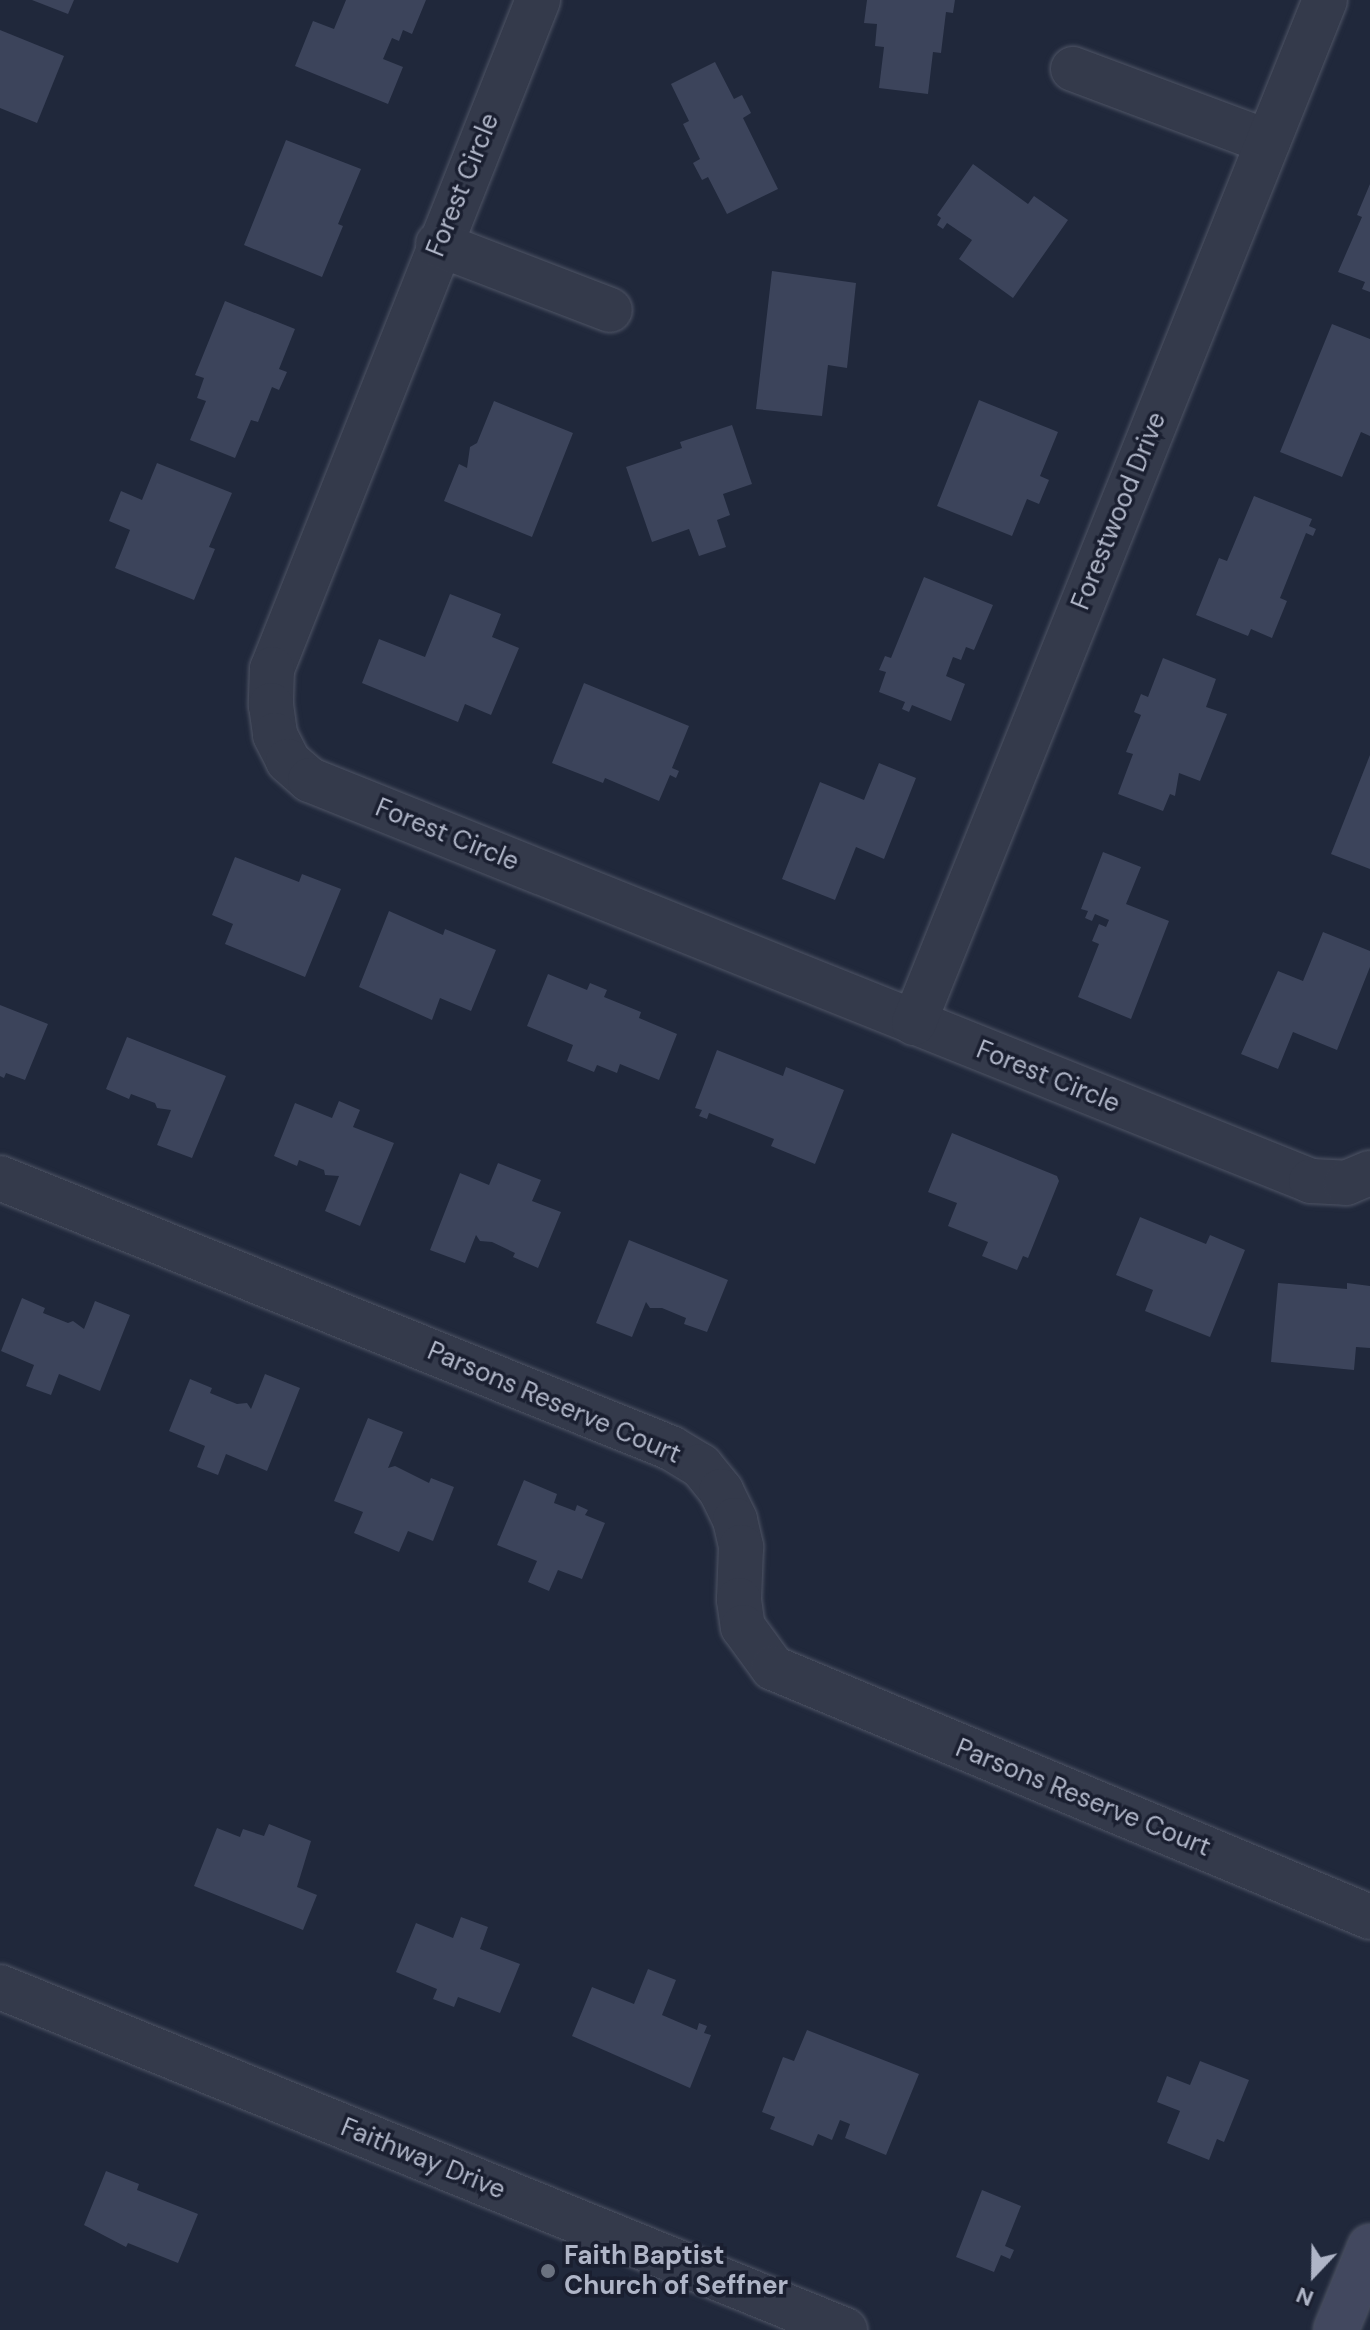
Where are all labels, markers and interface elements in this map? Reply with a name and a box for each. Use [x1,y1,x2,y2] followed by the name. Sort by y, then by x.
[420,109,506,261] street label: Forest Circle
[1065,408,1173,614] street label: Forestwood Drive
[371,792,523,878] street label: Forest Circle
[972,1034,1124,1120] street label: Forest Circle
[423,1336,685,1470] street label: Parsons Reserve Court
[951,1733,1215,1863] street label: Parsons Reserve Court
[336,2112,510,2206] street label: Faithway Drive
[1274,2234,1354,2314] north arrow
[564,2240,788,2302] place label: Faith Baptist Church of Seffner
[539,2262,557,2280] marker: Faith Baptist Church of Seffner
[1292,2280,1318,2313] text: N

